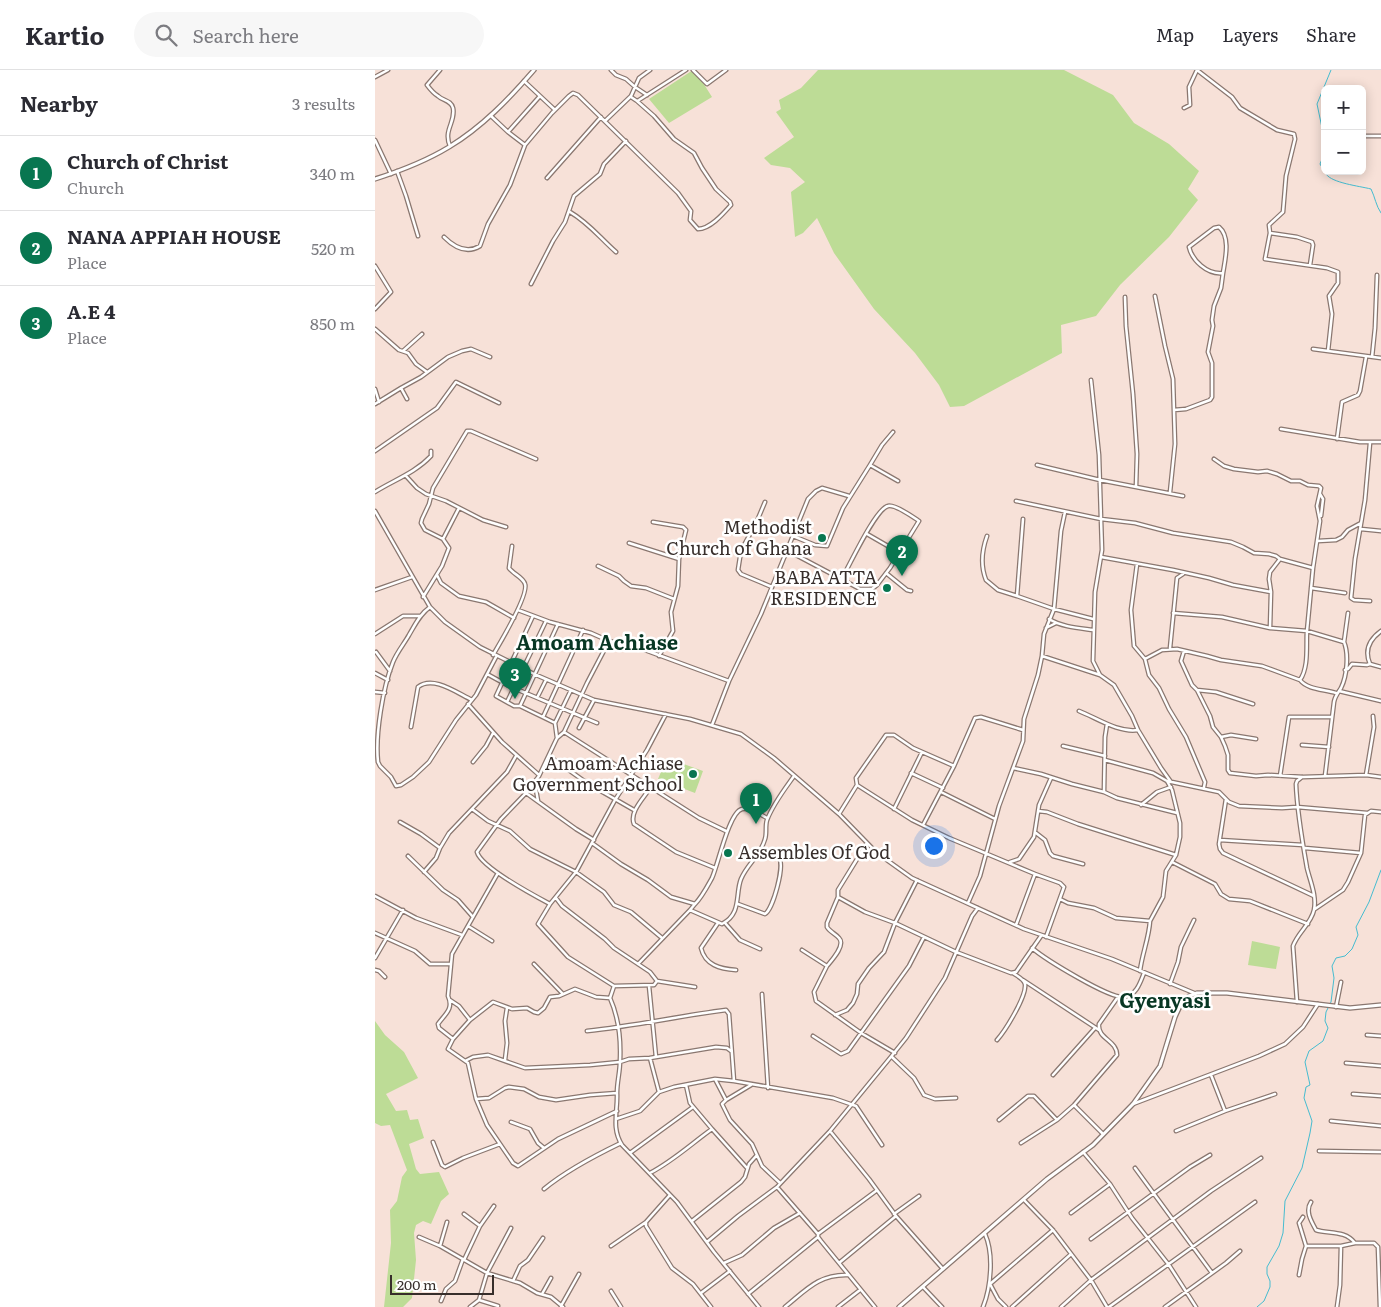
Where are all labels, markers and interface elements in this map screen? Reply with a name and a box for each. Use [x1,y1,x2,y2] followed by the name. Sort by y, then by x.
[134,12,484,57] search box
[25,17,104,52] text: Kartio
[152,21,180,49] icon: search
[192,21,299,49] text: Search here
[1156,21,1194,48] text: Map
[1222,21,1278,48] text: Layers
[1306,21,1356,48] text: Share
[1321,85,1366,175] map controls
[1321,85,1366,130] button: +
[20,87,98,118] text: Nearby
[292,91,355,115] text: 3 results
[1321,130,1366,175] button: −
[67,147,228,175] text: Church of Christ
[33,161,39,185] text: 1
[310,161,355,185] text: 340 m
[67,175,124,199] text: Church
[67,222,281,250] text: NANA APPIAH HOUSE
[32,236,40,260] text: 2
[311,236,355,260] text: 520 m
[67,250,107,274] text: Place
[67,297,116,325] text: A.E 4
[32,311,40,335] text: 3
[310,311,355,335] text: 850 m
[67,325,107,349] text: Place
[666,513,813,561] place label: Methodist Church of Ghana
[816,532,828,544] marker: Methodist Church of Ghana
[886,535,918,576] pin: 2
[770,563,877,611] place label: BABA ATTA RESIDENCE
[881,582,893,594] marker: BABA ATTA RESIDENCE
[516,626,678,656] district label: Amoam Achiase
[499,658,531,699] pin: 3
[513,749,683,797] place label: Amoam Achiase Government School
[687,768,699,780] marker: Amoam Achiase Government School
[740,783,772,824] pin: 1
[921,833,947,859] your location
[738,838,890,865] place label: Assembles Of God
[722,847,734,859] marker: Assembles Of God
[1119,984,1211,1014] district label: Gyenyasi
[390,1272,494,1295] scale bar
[397,1274,437,1294] text: 200 m

